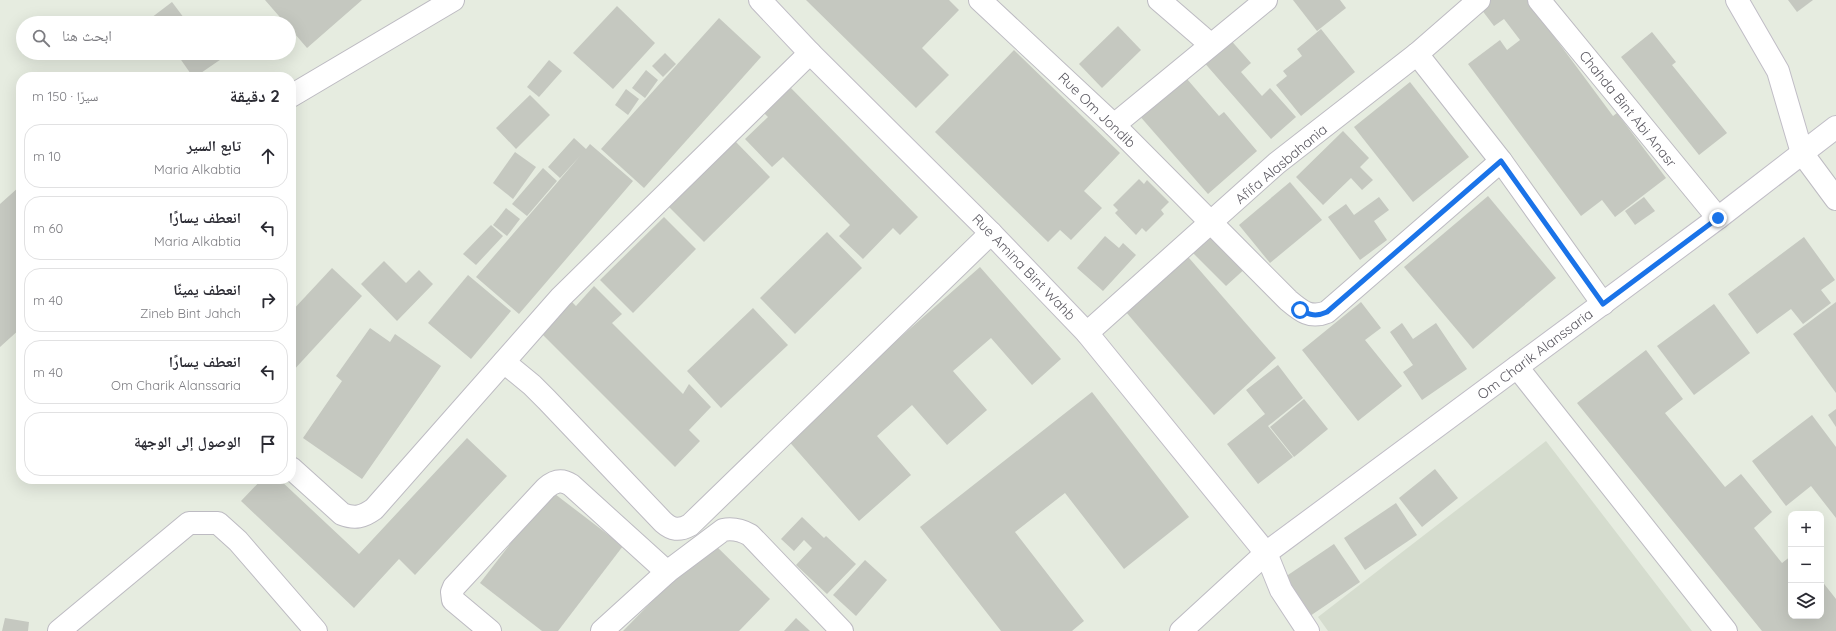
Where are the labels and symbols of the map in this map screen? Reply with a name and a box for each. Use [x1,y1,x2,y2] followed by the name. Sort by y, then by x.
[1575,47,1681,171] street label: Chahda Bint Abi Anasr
[1055,69,1139,151] street label: Rue Om Jondib
[1231,120,1331,208] street label: Afifa Alasbahania
[1709,209,1727,227] route end
[968,210,1080,324] street label: Rue Amina Bint Wahb
[1291,301,1309,319] route start
[1474,305,1596,403] street label: Om Charik Alanssaria

